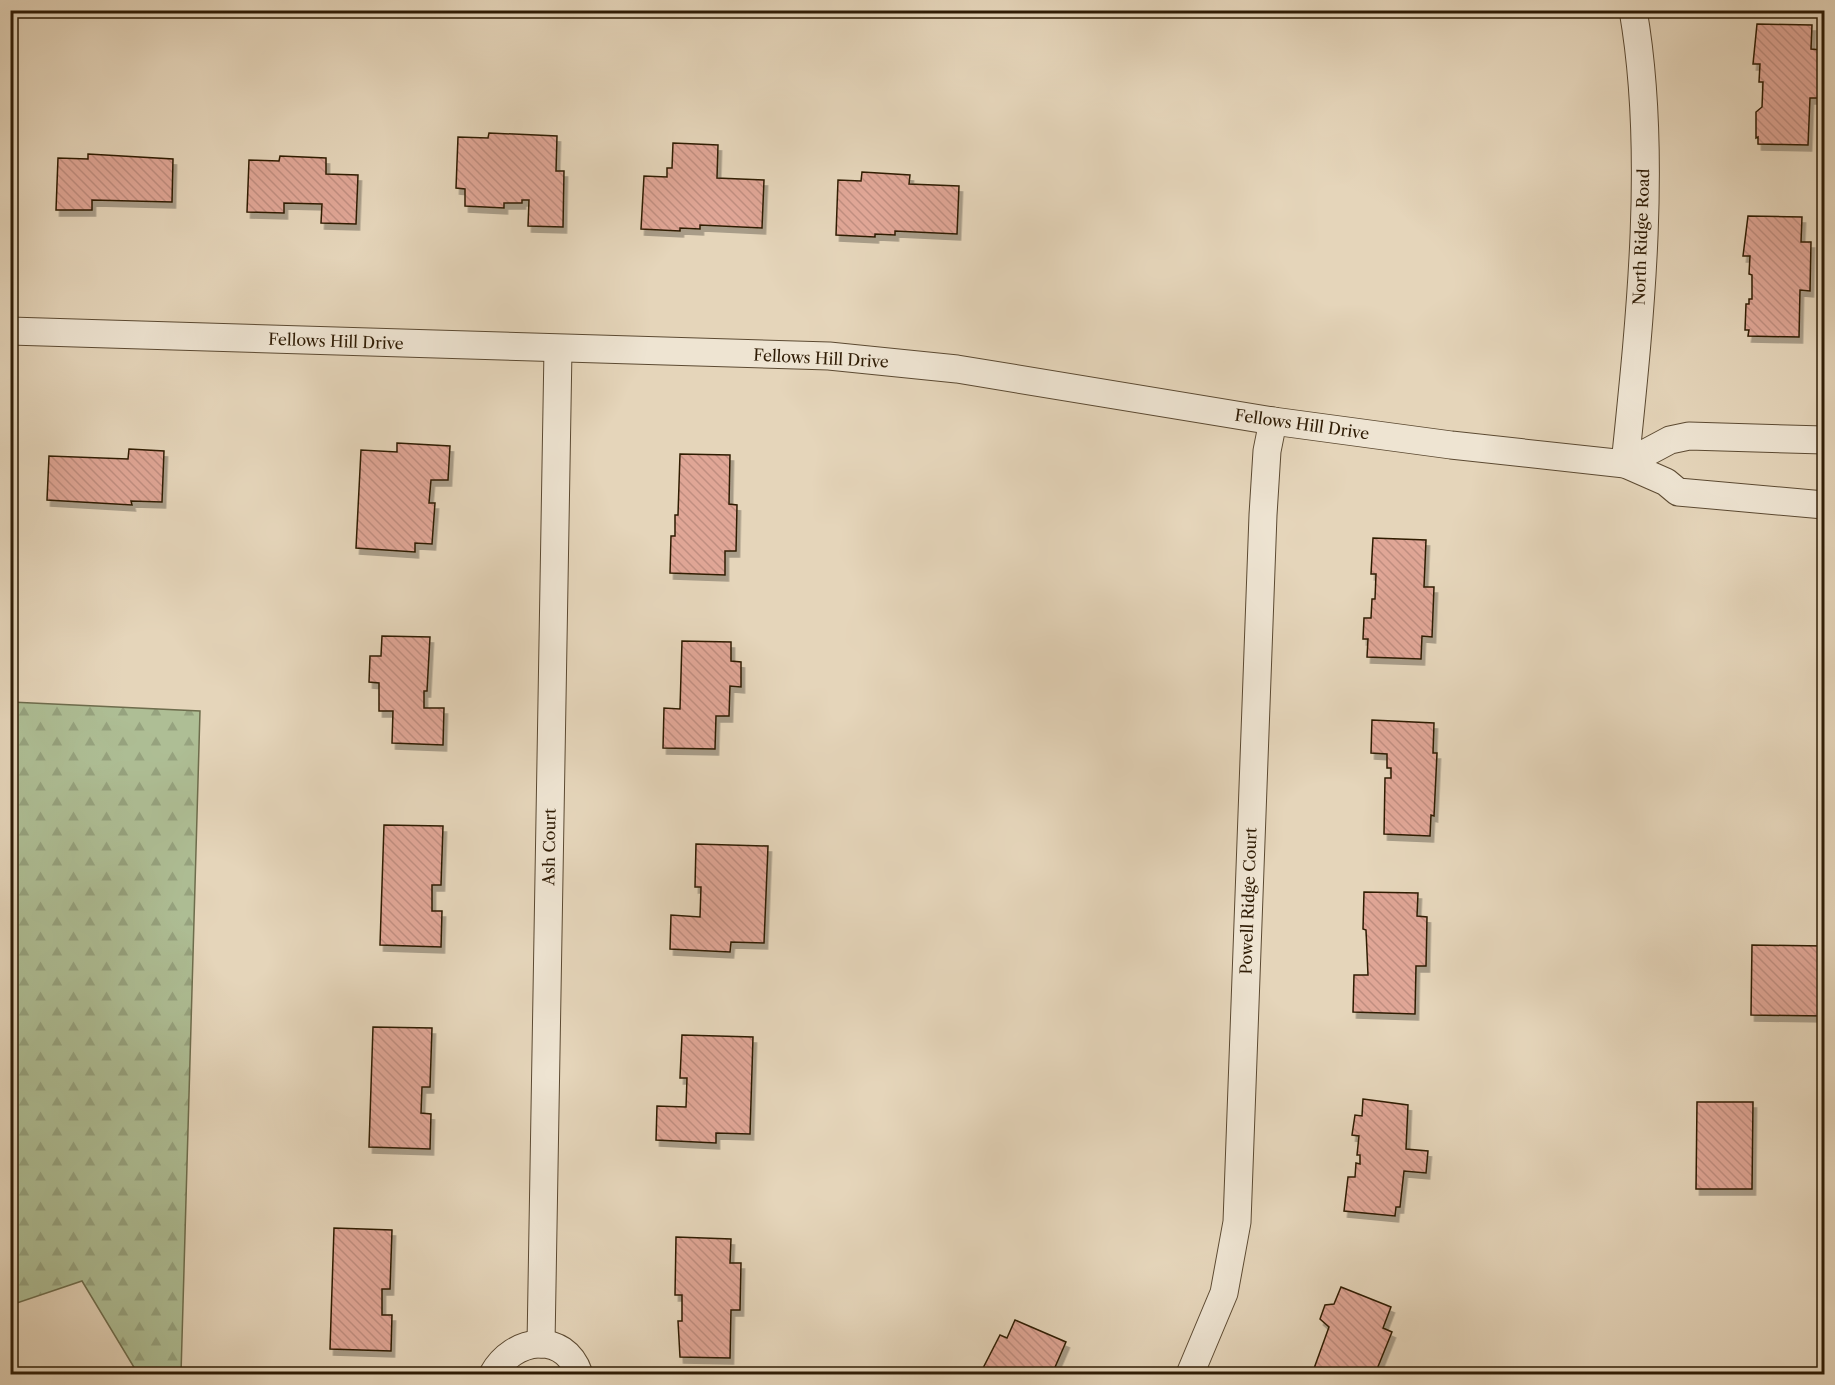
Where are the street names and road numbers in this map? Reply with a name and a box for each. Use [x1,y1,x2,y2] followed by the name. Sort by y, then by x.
[1629,168,1653,306] street label: North Ridge Road
[268,329,404,353] street label: Fellows Hill Drive
[753,344,889,372] street label: Fellows Hill Drive
[1233,405,1371,443] street label: Fellows Hill Drive
[538,808,560,887] street label: Ash Court
[1235,827,1261,975] street label: Powell Ridge Court

